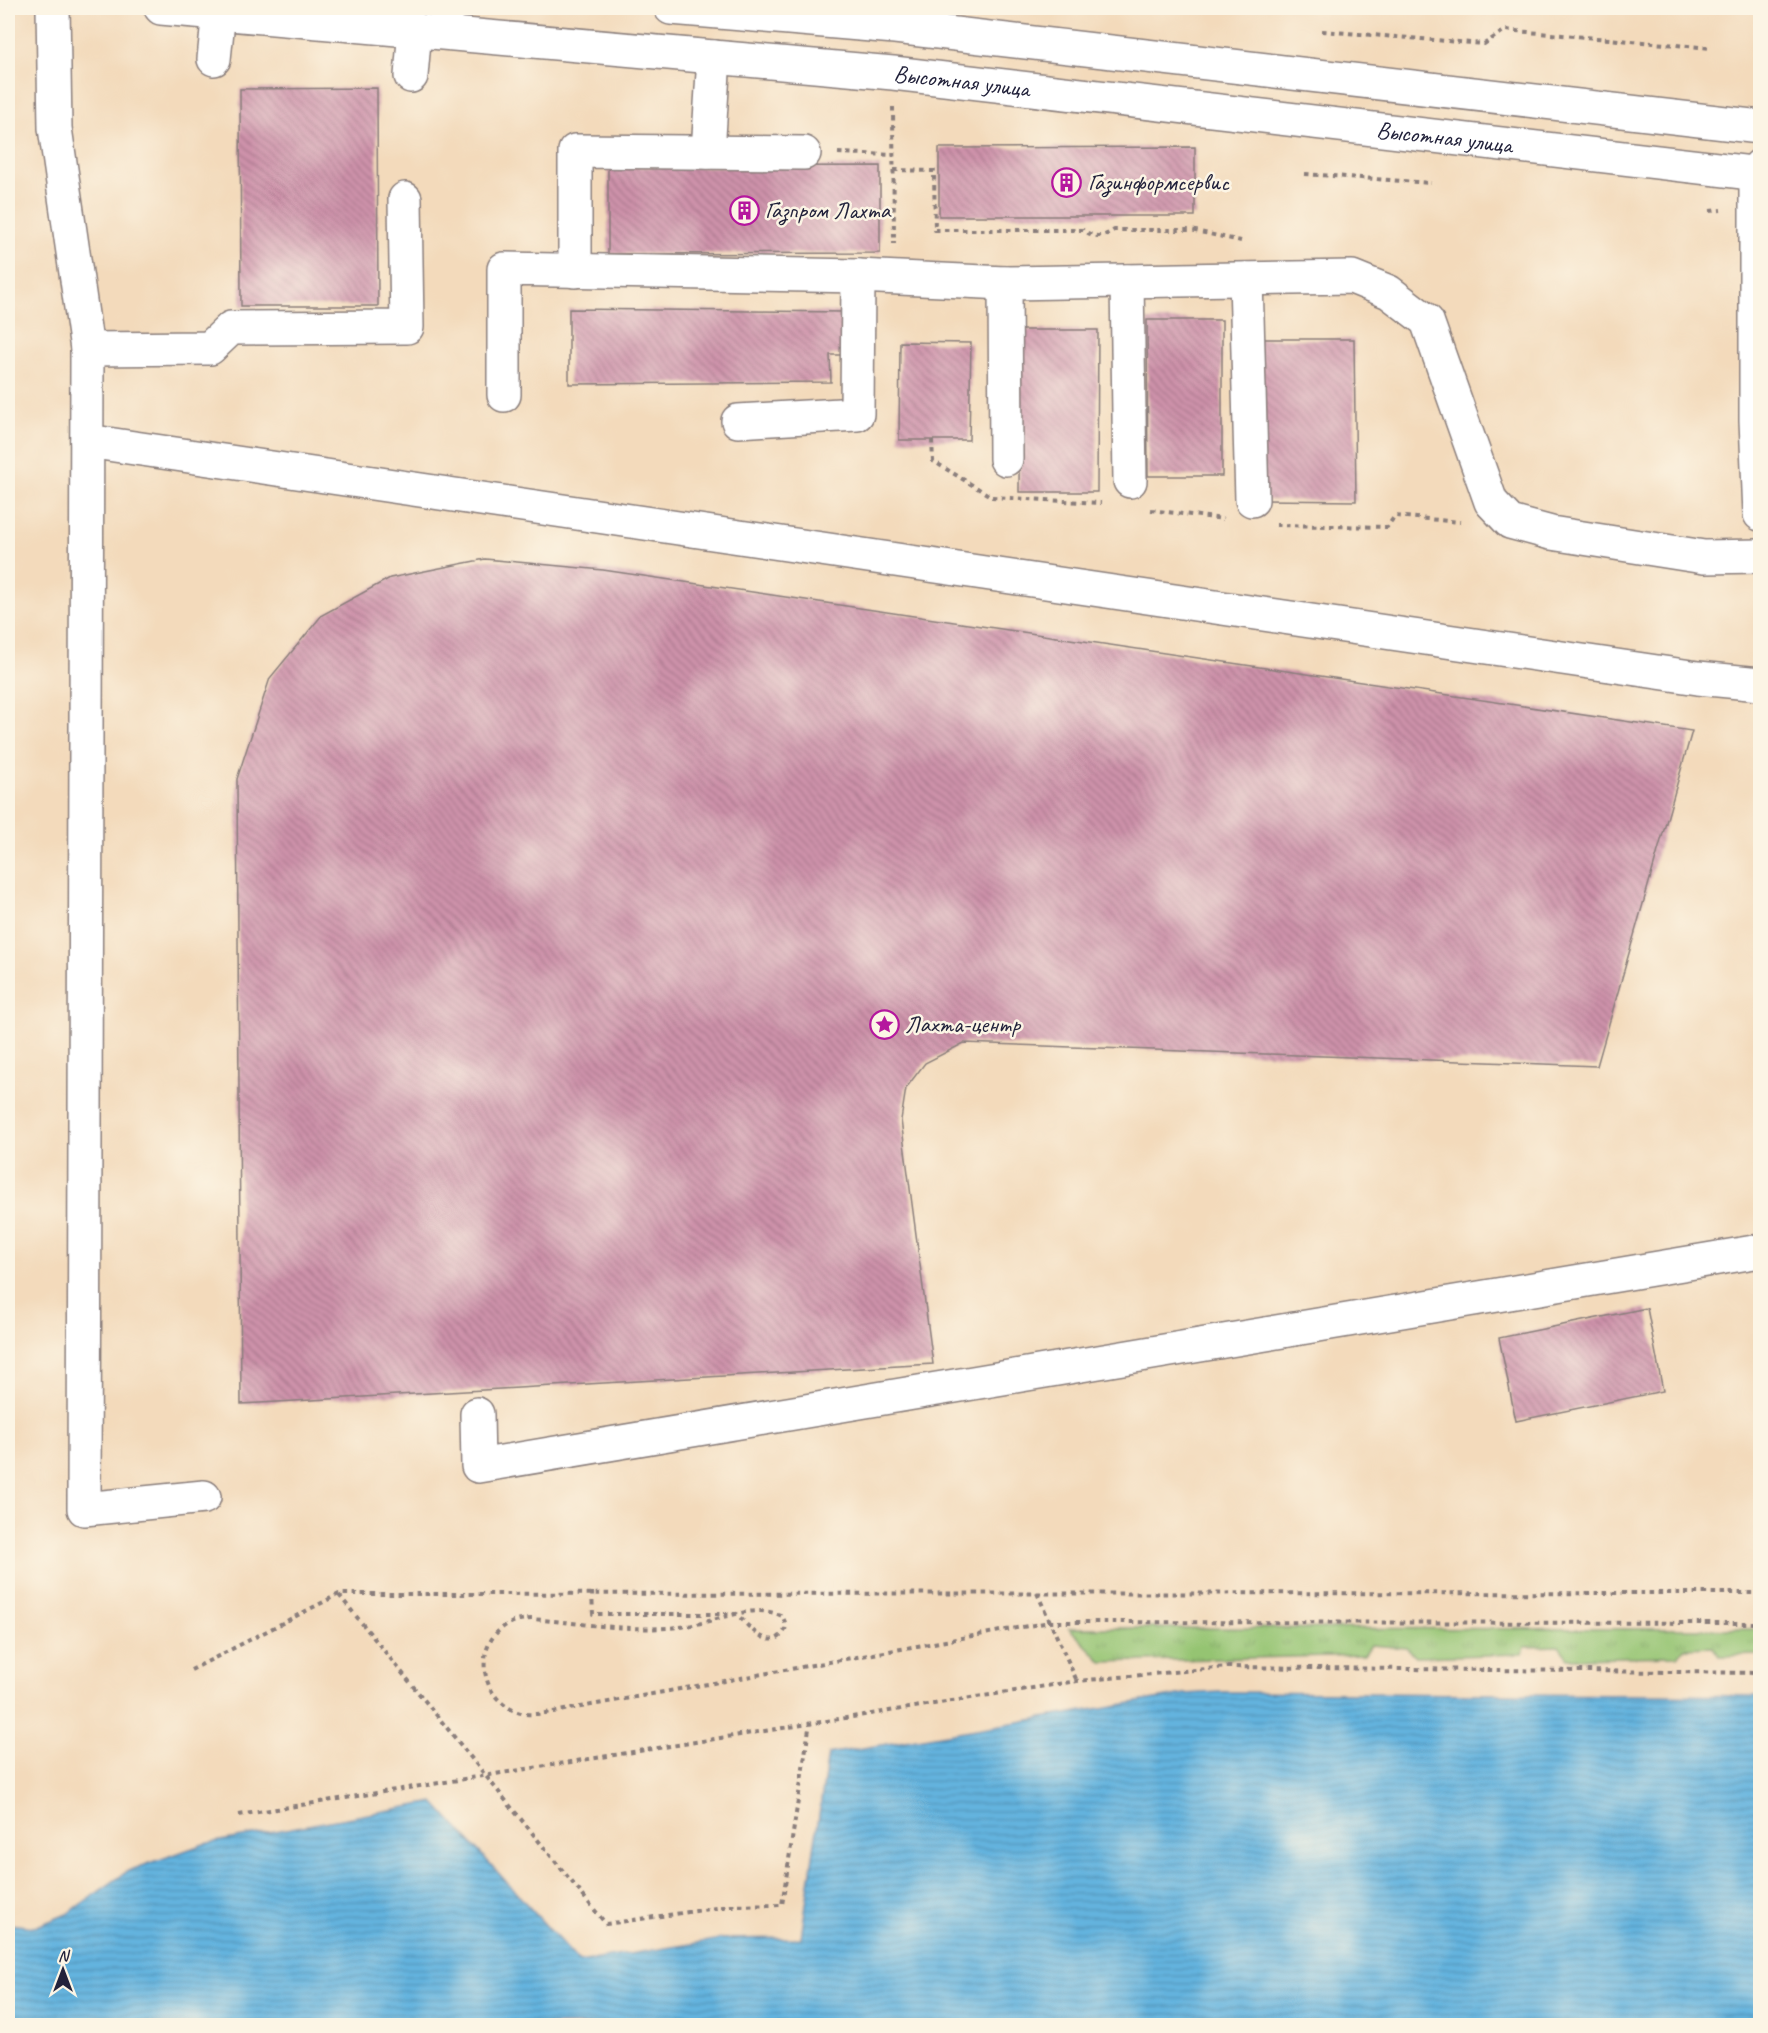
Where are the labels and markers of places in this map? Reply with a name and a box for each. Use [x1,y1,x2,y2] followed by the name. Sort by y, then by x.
[1051,166,1083,198] building icon: Газинформсервис
[1088,167,1230,198] place label: Газинформсервис
[728,194,760,226] building icon: Газпром Лахта
[765,195,892,226] place label: Газпром Лахта
[868,1008,900,1040] place icon: Лахта-центр
[905,1009,1021,1039] place label: Лахта-центр

